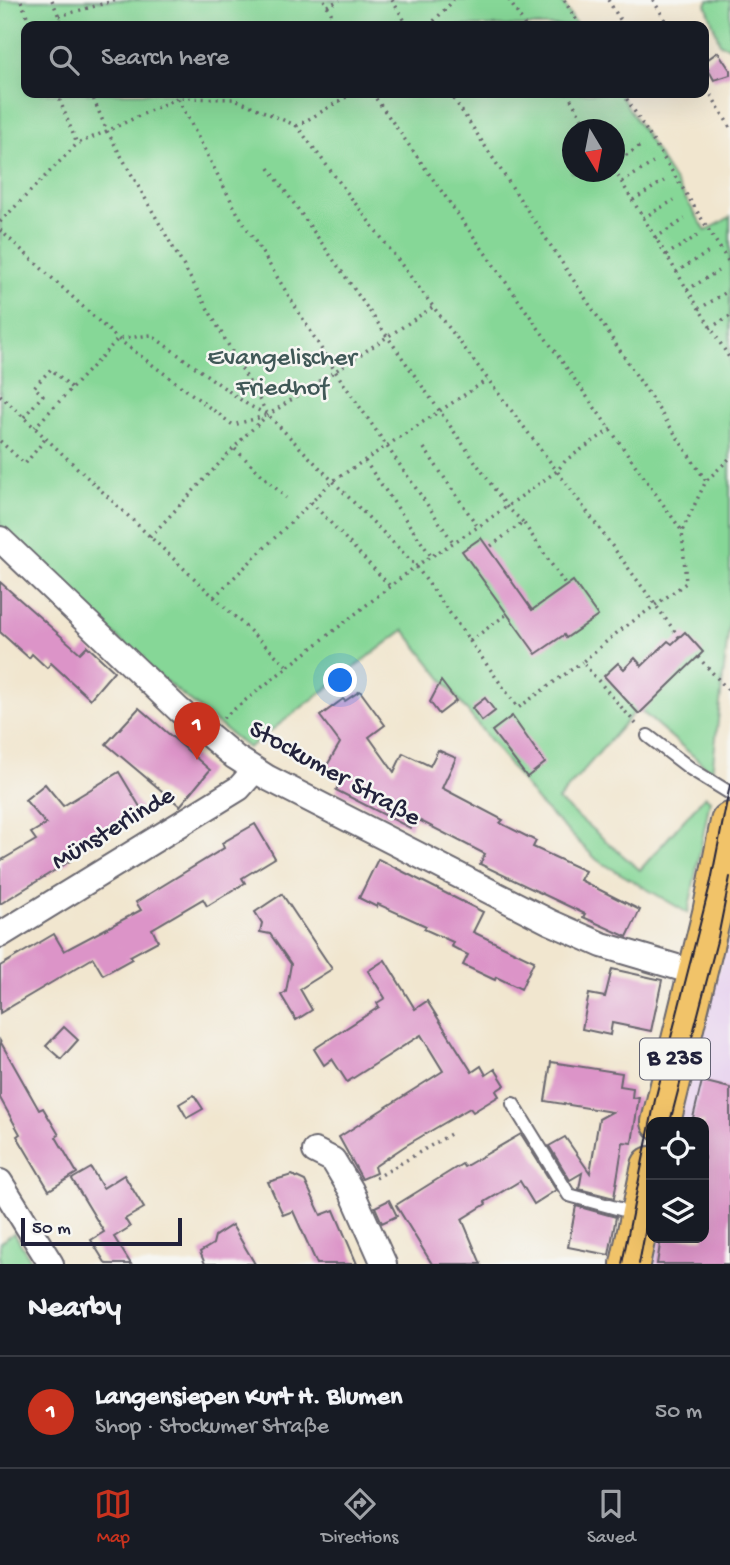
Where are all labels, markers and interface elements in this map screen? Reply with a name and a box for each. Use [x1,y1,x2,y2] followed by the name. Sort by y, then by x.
[21,21,709,98] search box
[45,41,83,79] icon: search
[101,44,229,75] text: Search here
[562,119,625,182] north arrow
[207,344,359,405] park label: Evangelischer Friedhof
[323,663,357,697] your location
[174,702,220,760] pin: 1
[243,715,426,835] street label: Stockumer Straße
[47,781,182,879] street label: Münsterlinde
[640,1038,710,1079] road number: B 235
[646,1117,709,1243] map controls
[646,1117,709,1180] button: locate
[646,1180,709,1243] button: layers
[21,1215,182,1247] scale bar
[32,1218,71,1241] text: 50 m
[28,1292,121,1327] text: Nearby
[95,1383,402,1414] text: Langensiepen Kurt H. Blumen
[46,1399,56,1426] text: 1
[655,1399,702,1426] text: 50 m
[95,1414,329,1441] text: Shop · Stockumer Straße
[94,1485,132,1550] tab: Map
[321,1485,398,1550] tab: Directions
[587,1485,636,1550] tab: Saved

